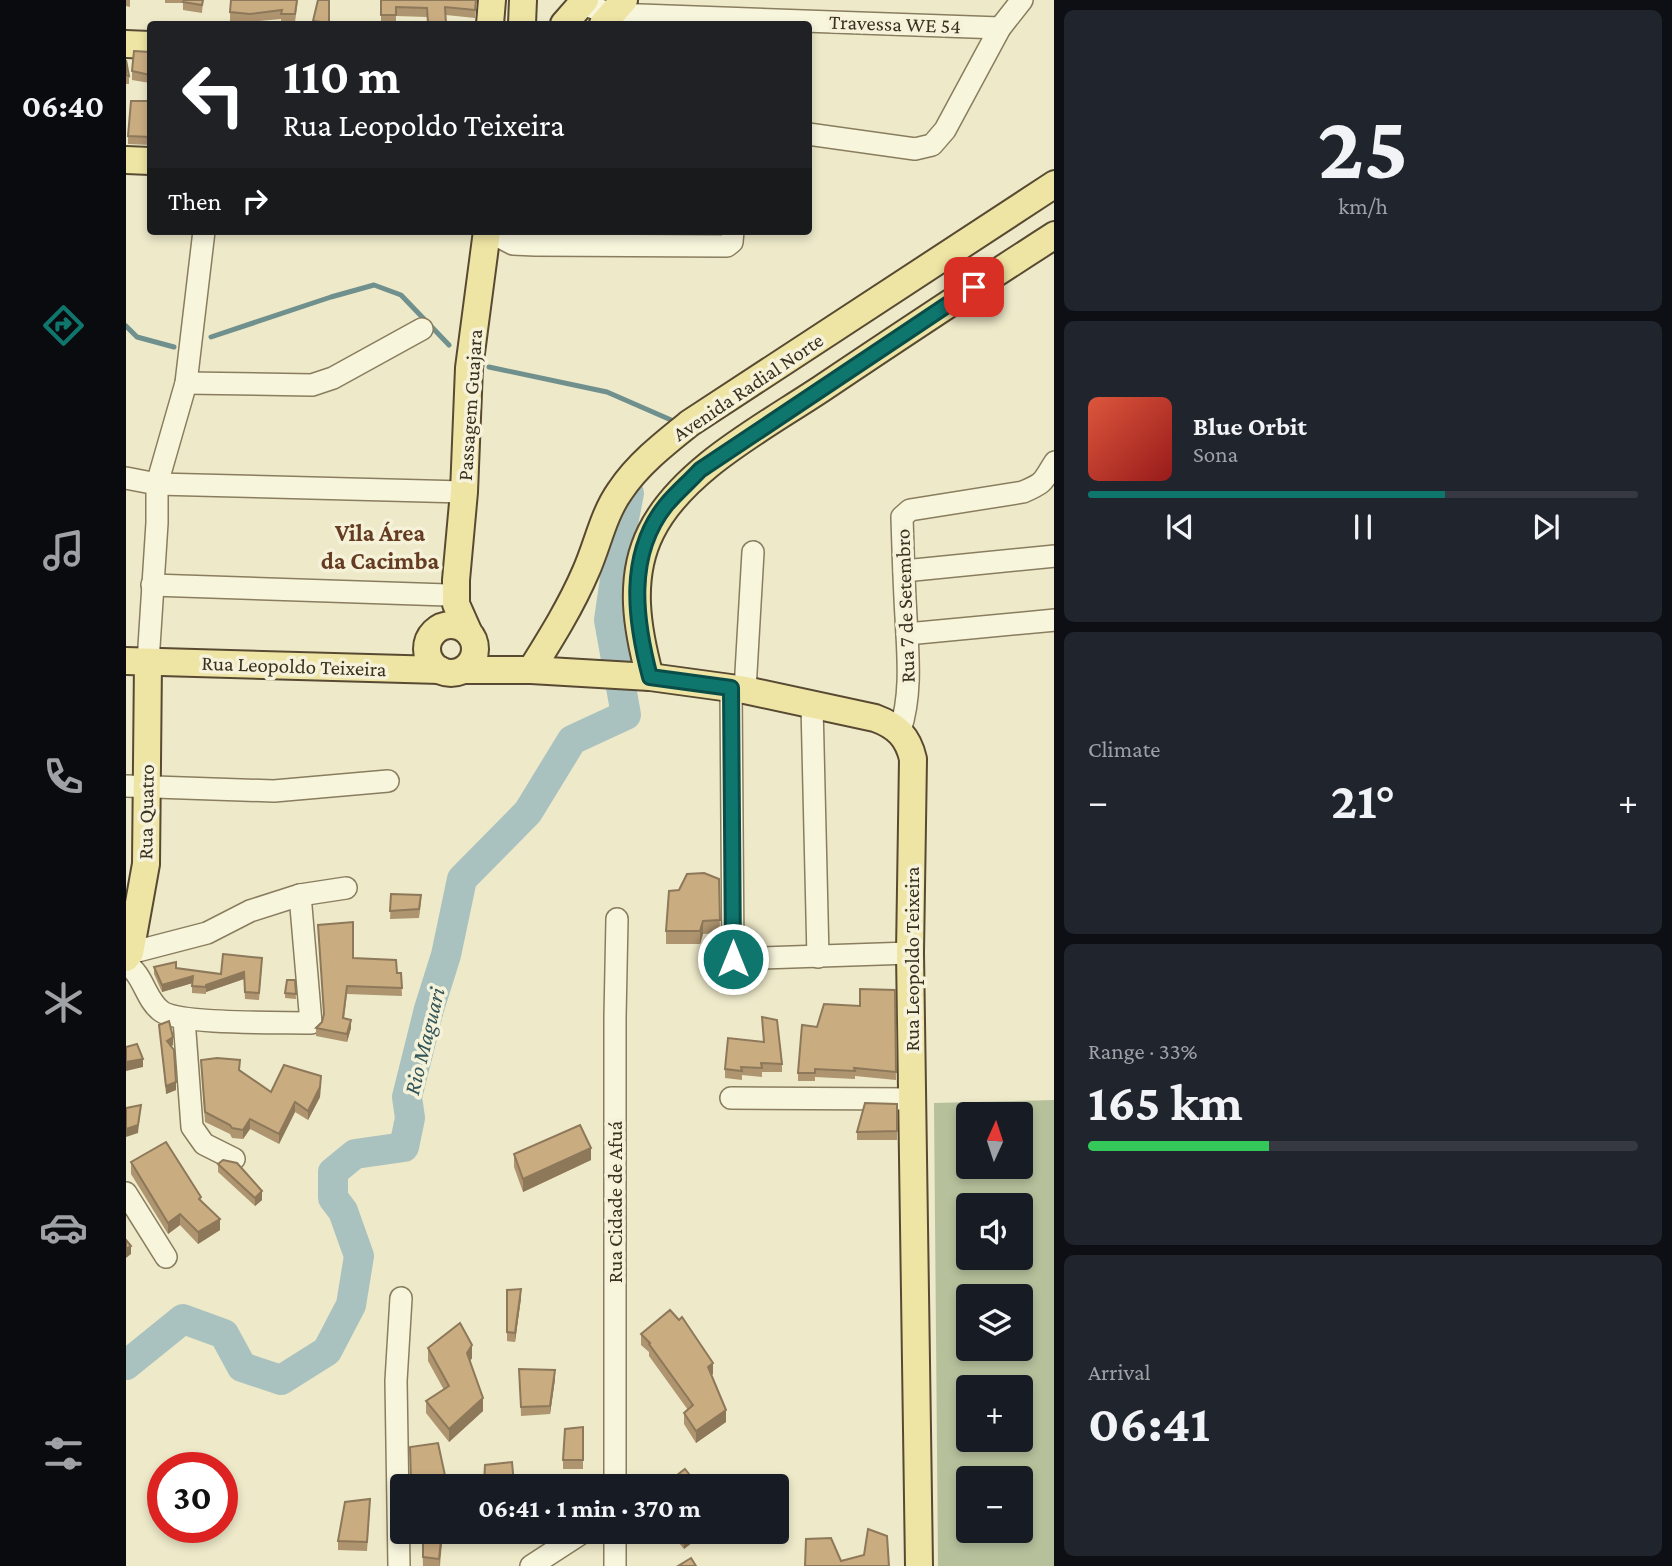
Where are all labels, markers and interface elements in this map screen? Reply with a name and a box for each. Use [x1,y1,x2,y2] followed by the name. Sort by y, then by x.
[829,10,961,38] street label: Travessa WE 54
[168,49,259,140] icon: left
[283,49,400,104] text: 110 m
[22,88,104,124] text: 06:40
[1318,96,1409,198] text: 25
[283,107,565,143] text: Rua Leopoldo Teixeira
[236,182,274,220] icon: right
[168,187,222,216] text: Then
[1338,193,1388,219] text: km/h
[944,257,1004,317] pin
[955,268,993,306] icon: arrive
[39,301,88,350] icon: directions
[453,328,487,482] street label: Passagem Guajara
[668,328,828,446] street label: Avenida Radial Norte
[1193,412,1307,441] text: Blue Orbit
[1193,441,1238,467] text: Sona
[1161,508,1199,546] icon: previous
[1344,508,1382,546] icon: pause
[1527,508,1565,546] icon: next
[321,519,439,574] district label: Vila Área da Cacimba
[39,526,88,575] icon: music
[890,529,920,683] street label: Rua 7 de Setembro
[201,651,387,681] street label: Rua Leopoldo Teixeira
[1088,736,1160,762] text: Climate
[39,752,88,801] icon: phone
[133,764,159,860] street label: Rua Quatro
[1331,771,1395,829] text: 21°
[1088,780,1108,822] text: −
[1618,780,1638,822] text: +
[900,866,924,1052] street label: Rua Leopoldo Teixeira
[696,922,770,996] position arrow
[39,978,88,1027] icon: climate
[398,984,450,1097] water label: Rio Maguari
[1088,1038,1198,1064] text: Range · 33%
[1088,1073,1243,1131] text: 165 km
[956,1102,1032,1180] north arrow
[956,1102,1033,1543] map controls
[603,1121,627,1283] street label: Rua Cidade de Afuá
[956,1193,1033,1270] button: sound
[39,1203,88,1252] icon: car
[956,1284,1033,1361] button: layers
[1088,1359,1151,1385] text: Arrival
[956,1375,1033,1452] button: +
[1088,1394,1210,1452] text: 06:41
[39,1429,88,1478] icon: filters
[147,1452,238,1543] speed limit sign: 30
[956,1466,1033,1543] button: −
[478,1494,701,1523] text: 06:41 · 1 min · 370 m

